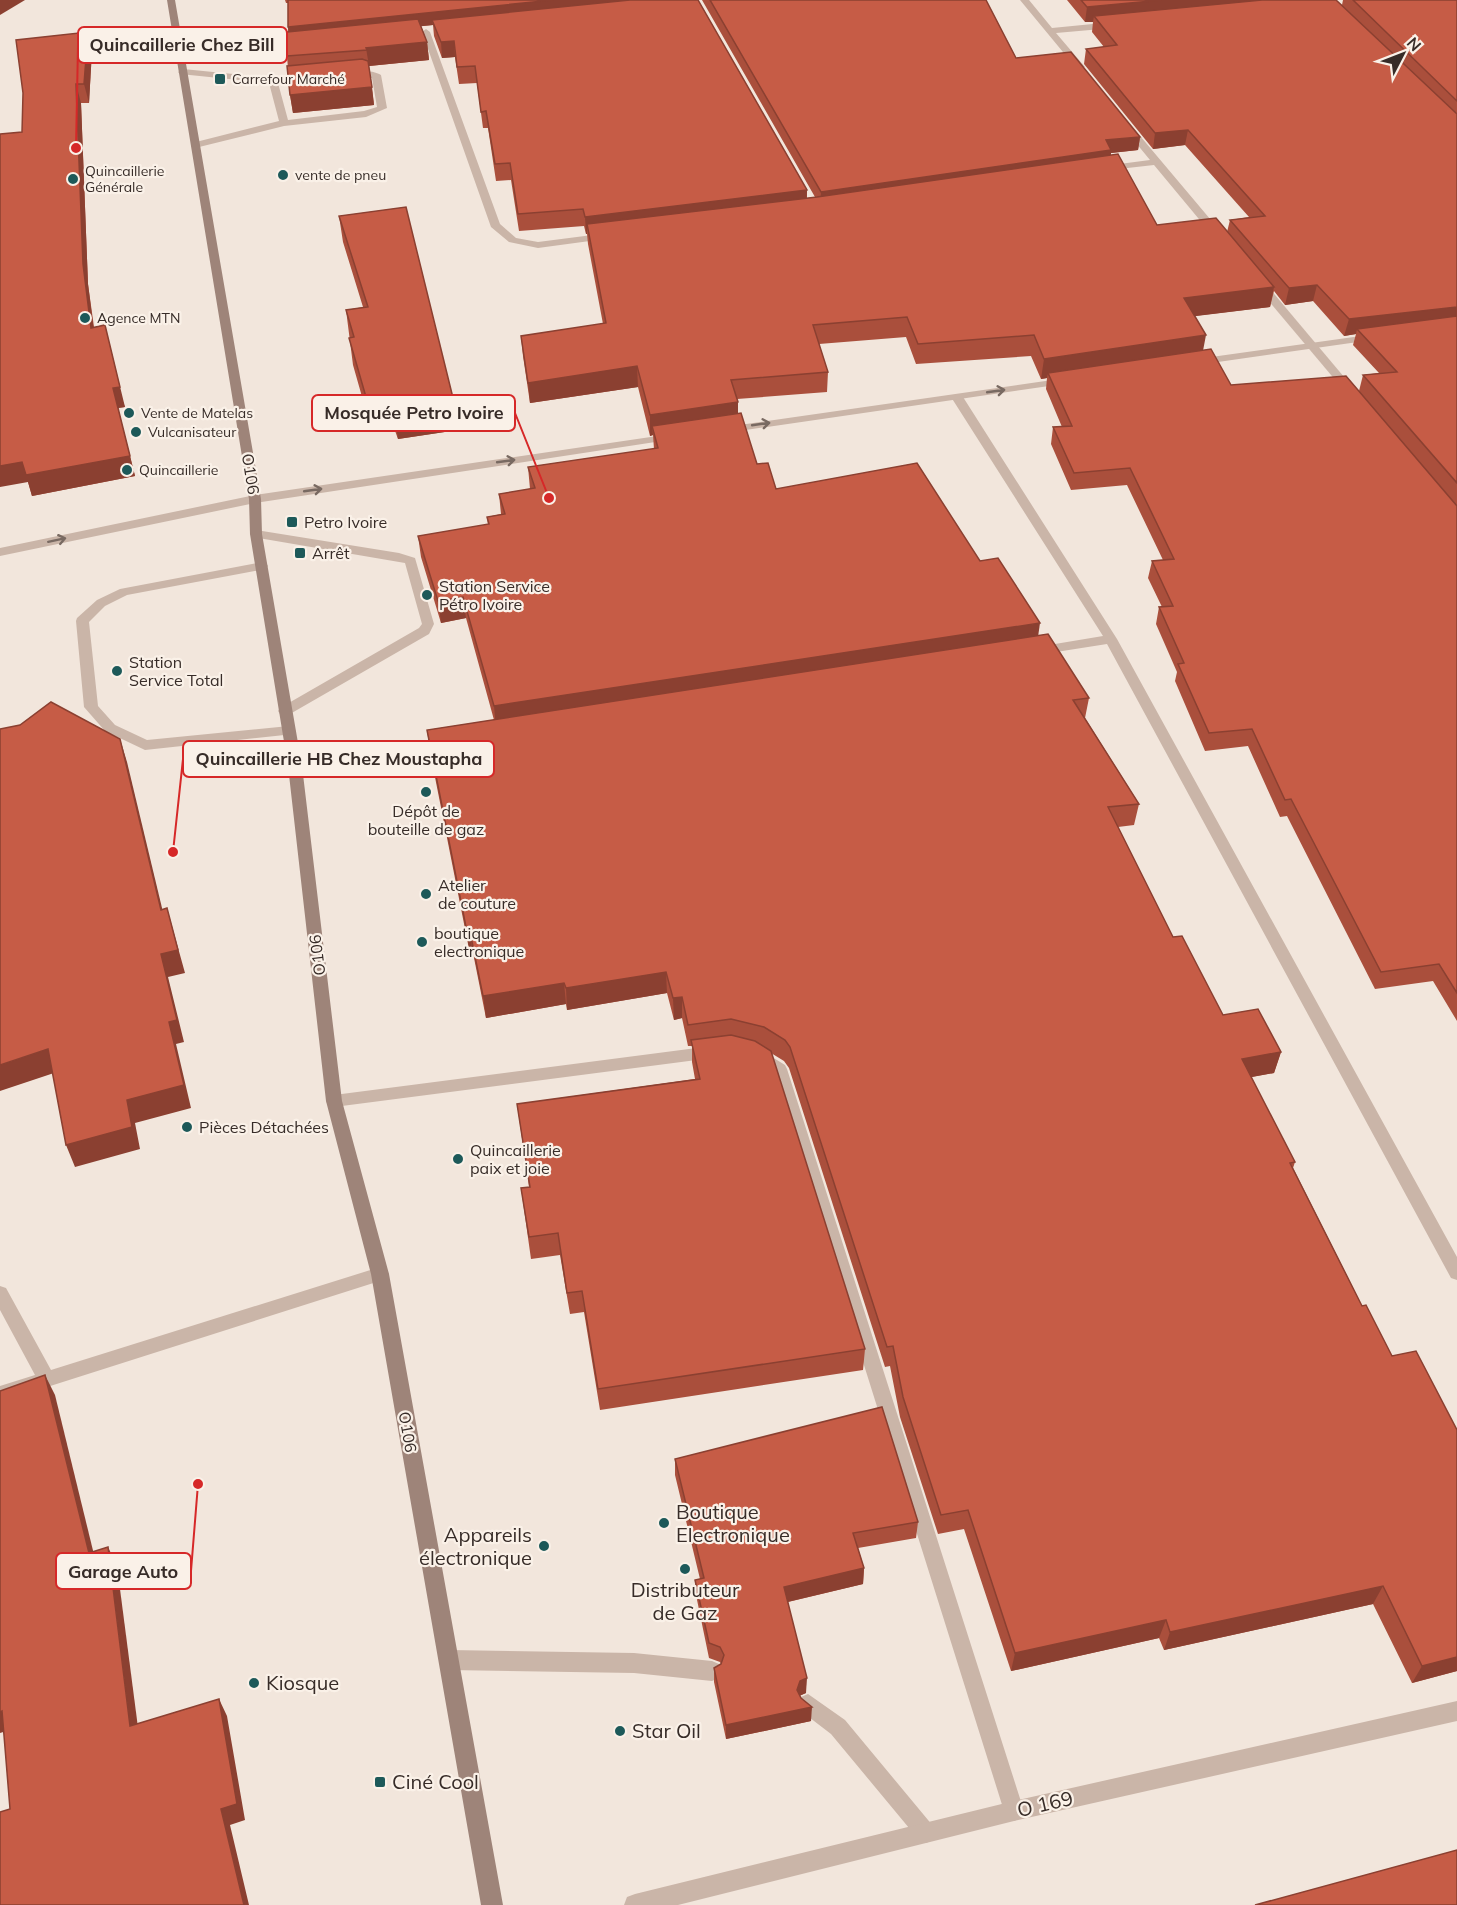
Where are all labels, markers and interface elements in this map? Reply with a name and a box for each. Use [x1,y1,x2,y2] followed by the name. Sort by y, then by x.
[1373,24,1433,84] north arrow
[78,27,287,63] callout: Quincaillerie Chez Bill
[90,33,275,56] text: Quincaillerie Chez Bill
[1403,33,1426,55] text: N
[232,70,345,88] place label: Carrefour Marché
[213,72,227,86] marker: Carrefour Marché
[85,162,164,196] place label: Quincaillerie Générale
[295,166,386,184] place label: vente de pneu
[276,168,290,182] marker: vente de pneu
[66,172,80,186] marker: Quincaillerie Générale
[97,309,180,327] place label: Agence MTN
[78,311,92,325] marker: Agence MTN
[985,385,1005,396] one-way arrow
[312,395,515,431] callout: Mosquée Petro Ivoire
[324,401,504,424] text: Mosquée Petro Ivoire
[141,404,253,422] place label: Vente de Matelas
[122,406,136,420] marker: Vente de Matelas
[751,419,770,430] one-way arrow
[148,423,237,441] place label: Vulcanisateur
[129,425,143,439] marker: Vulcanisateur
[238,452,264,496] street label: O106
[495,456,515,467] one-way arrow
[139,461,218,479] place label: Quincaillerie
[120,463,134,477] marker: Quincaillerie
[302,485,322,496] one-way arrow
[304,512,387,532] place label: Petro Ivoire
[285,515,299,529] marker: Petro Ivoire
[47,534,67,545] one-way arrow
[312,543,350,563] place label: Arrêt
[293,546,307,560] marker: Arrêt
[439,576,550,614] place label: Station Service Pétro Ivoire
[420,588,434,602] marker: Station Service Pétro Ivoire
[129,652,223,690] place label: Station Service Total
[110,664,124,678] marker: Station Service Total
[183,741,494,777] callout: Quincaillerie HB Chez Moustapha
[196,747,482,770] text: Quincaillerie HB Chez Moustapha
[419,785,433,799] marker: Dépôt de bouteille de gaz
[368,801,484,839] place label: Dépôt de bouteille de gaz
[438,875,516,913] place label: Atelier de couture
[419,887,433,901] marker: Atelier de couture
[434,923,524,961] place label: boutique electronique
[305,933,329,977] street label: O106
[415,935,429,949] marker: boutique electronique
[199,1117,329,1137] place label: Pièces Détachées
[180,1120,194,1134] marker: Pièces Détachées
[470,1140,561,1178] place label: Quincaillerie paix et joie
[451,1152,465,1166] marker: Quincaillerie paix et joie
[395,1410,421,1454] street label: O106
[676,1499,790,1547] place label: Boutique Electronique
[657,1516,671,1530] marker: Boutique Electronique
[419,1522,532,1570] place label: Appareils électronique
[537,1539,551,1553] marker: Appareils électronique
[56,1553,191,1589] callout: Garage Auto
[68,1560,178,1583] text: Garage Auto
[678,1562,692,1576] marker: Distributeur de Gaz
[631,1577,740,1625] place label: Distributeur de Gaz
[266,1670,339,1695] place label: Kiosque
[247,1676,261,1690] marker: Kiosque
[632,1718,701,1743] place label: Star Oil
[613,1724,627,1738] marker: Star Oil
[392,1769,479,1794] place label: Ciné Cool
[373,1775,387,1789] marker: Ciné Cool
[1014,1785,1075,1822] street label: O 169

